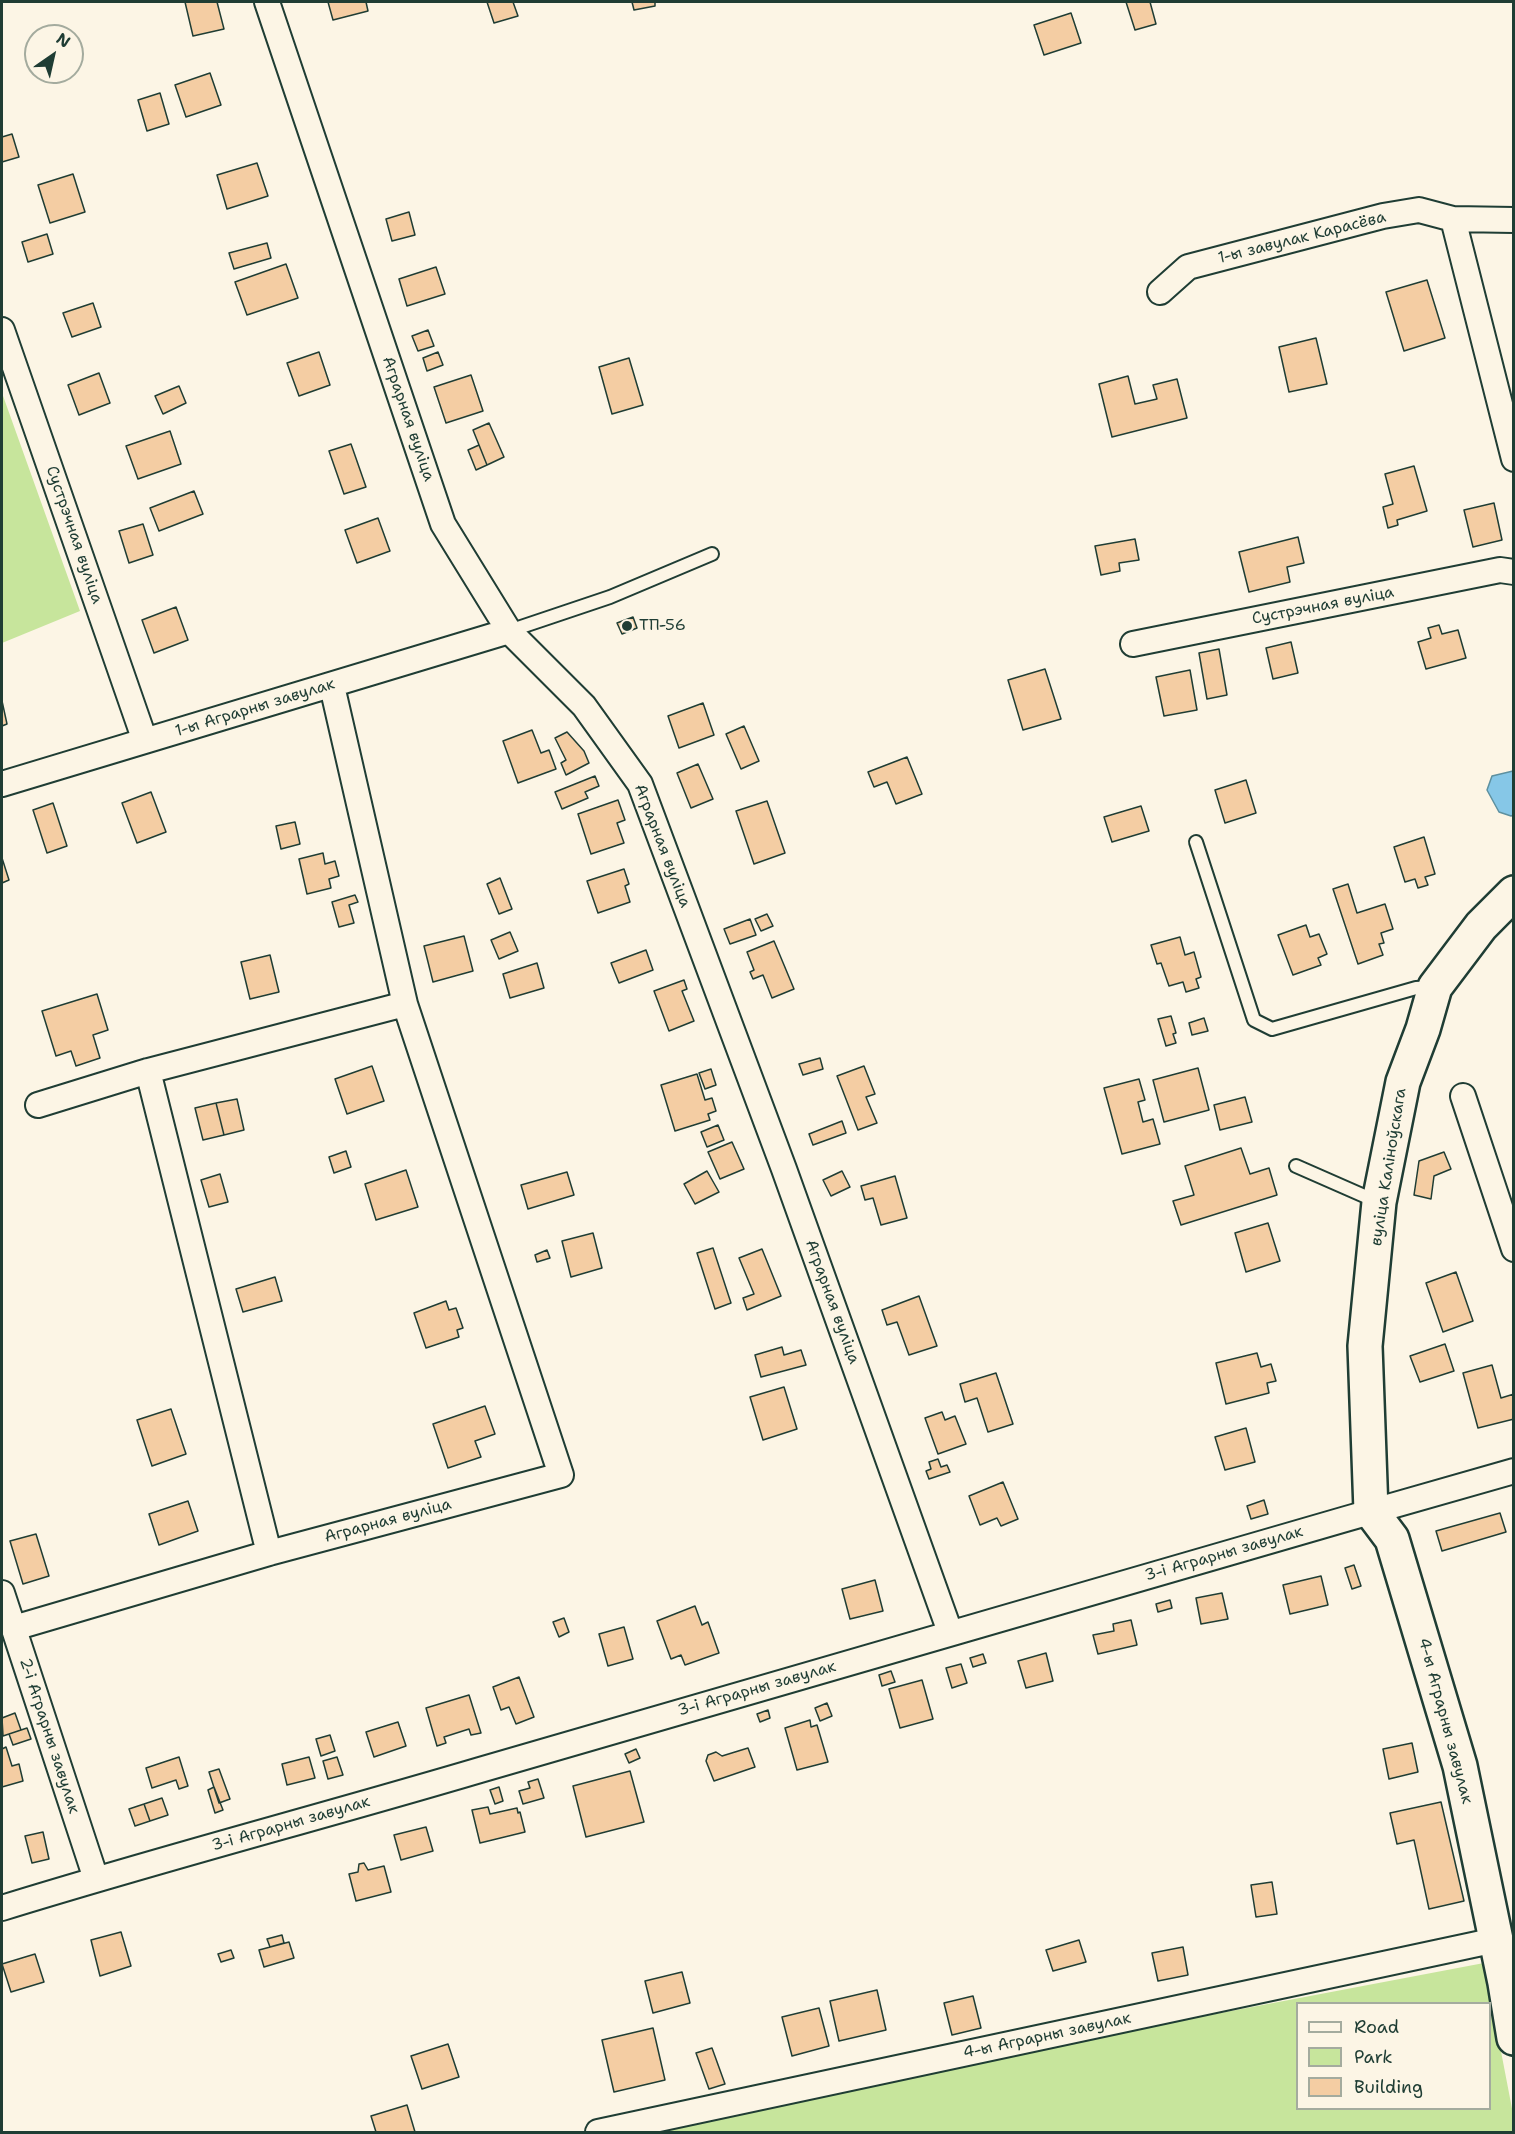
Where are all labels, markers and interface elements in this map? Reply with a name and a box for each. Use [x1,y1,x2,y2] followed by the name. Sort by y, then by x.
[24,24,84,84] north arrow
[52,28,74,53] text: N
[1216,208,1388,268] street label: 1-ы завулак Карасёва
[378,354,438,484] street label: Аграрная вуліца
[41,464,107,606] street label: Сустрэчная вуліца
[1250,583,1396,629] street label: Сустрэчная вуліца
[639,616,686,636] place label: ТП-56
[620,619,634,633] marker: ТП-56
[173,675,337,741] street label: 1-ы Аграрны завулак
[630,782,694,910] street label: Аграрная вуліца
[1367,1087,1411,1247] street label: вуліца Каліноўскага
[801,1237,863,1367] street label: Аграрная вуліца
[322,1495,454,1547] street label: Аграрная вуліца
[1143,1522,1305,1586] street label: 3-і Аграрны завулак
[1414,1636,1476,1806] street label: 4-ы Аграрны завулак
[15,1656,83,1816] street label: 2-і Аграрны завулак
[676,1657,838,1721] street label: 3-і Аграрны завулак
[210,1792,372,1856] street label: 3-і Аграрны завулак
[1296,2002,1491,2110] legend
[961,2009,1133,2063] street label: 4-ы Аграрны завулак
[1354,2015,1399,2039] text: Road
[1354,2045,1393,2069] text: Park
[1354,2075,1423,2099] text: Building

